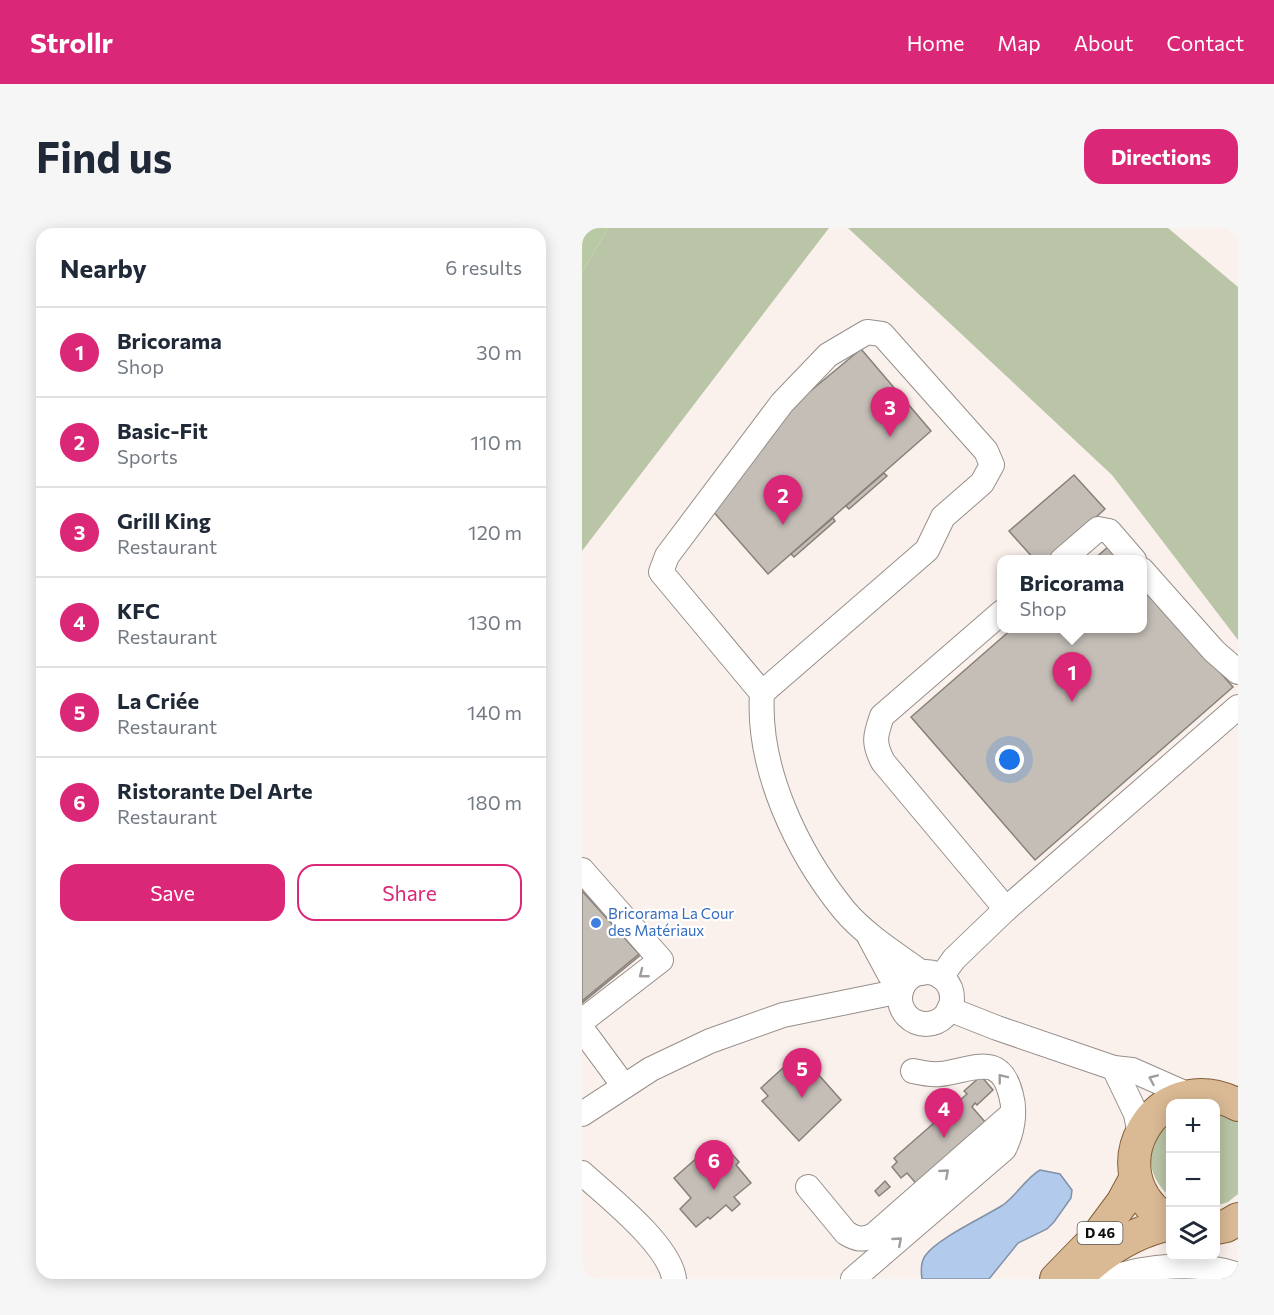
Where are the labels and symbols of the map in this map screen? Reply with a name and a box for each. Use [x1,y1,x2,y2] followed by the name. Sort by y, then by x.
[870,388,910,437] pin: 3
[764,476,802,525] pin: 2
[1052,652,1092,702] pin: 1
[995,745,1024,774] your location
[608,904,734,939] place label: Bricorama La Cour des Matériaux
[589,916,603,930] marker: Bricorama La Cour des Matériaux
[639,966,650,977] one-way arrow
[782,1048,822,1098] pin: 5
[999,1074,1010,1085] one-way arrow
[1149,1075,1160,1087] one-way arrow
[924,1088,964,1138] pin: 4
[694,1140,734,1190] pin: 6
[938,1169,949,1180] one-way arrow
[1078,1222,1122,1244] road number: D 46
[891,1237,901,1248] one-way arrow

